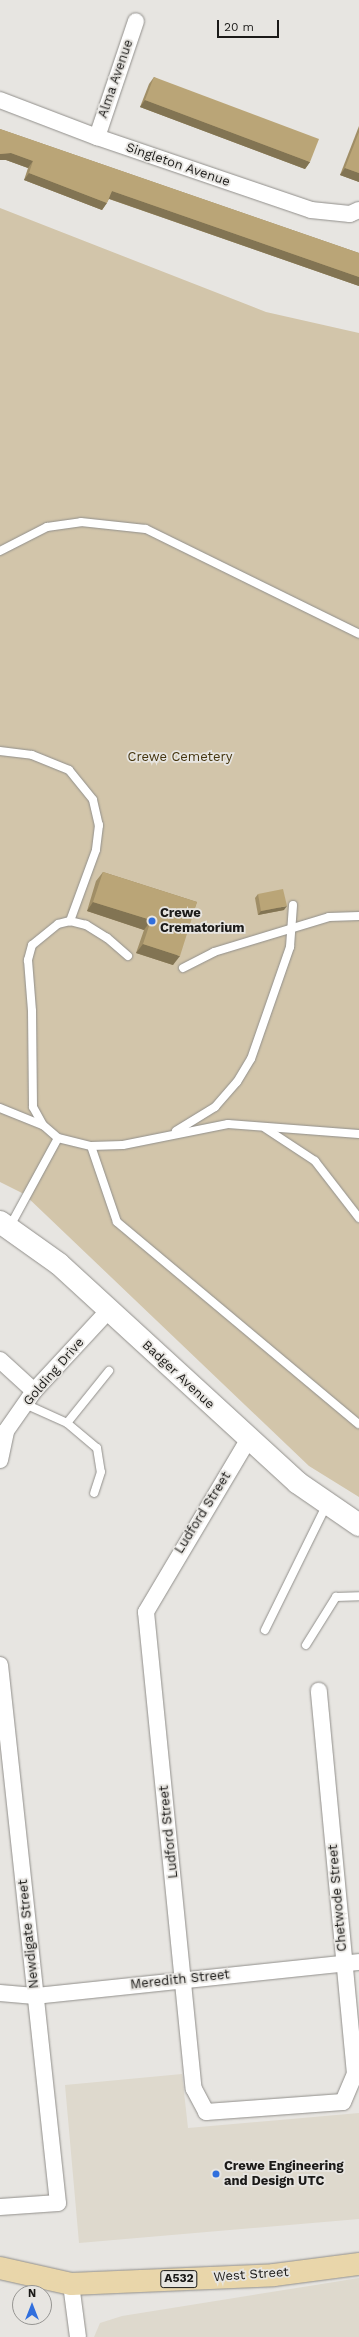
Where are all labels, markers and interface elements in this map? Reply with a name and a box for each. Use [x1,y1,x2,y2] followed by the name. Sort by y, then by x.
[219,12,281,38] scale bar
[224,20,254,34] text: 20 m
[95,37,137,121] street label: Alma Avenue
[124,140,232,190] street label: Singleton Avenue
[127,749,233,765] park label: Crewe Cemetery
[160,906,245,937] place label: Crewe Crematorium
[147,916,157,926] marker: Crewe Crematorium
[20,1335,88,1409] street label: Golding Drive
[138,1337,218,1413] street label: Badger Avenue
[172,1469,234,1557] street label: Ludford Street
[156,1785,182,1879] street label: Ludford Street
[326,1844,350,1952] street label: Chetwode Street
[16,1879,42,1989] street label: Newdigate Street
[130,1967,230,1993] street label: Meredith Street
[224,2159,344,2190] place label: Crewe Engineering and Design UTC
[211,2169,221,2179] marker: Crewe Engineering and Design UTC
[213,2265,289,2285] street label: West Street
[160,2269,198,2289] road number: A532
[12,2285,52,2325] north arrow
[28,2287,36,2300] text: N

